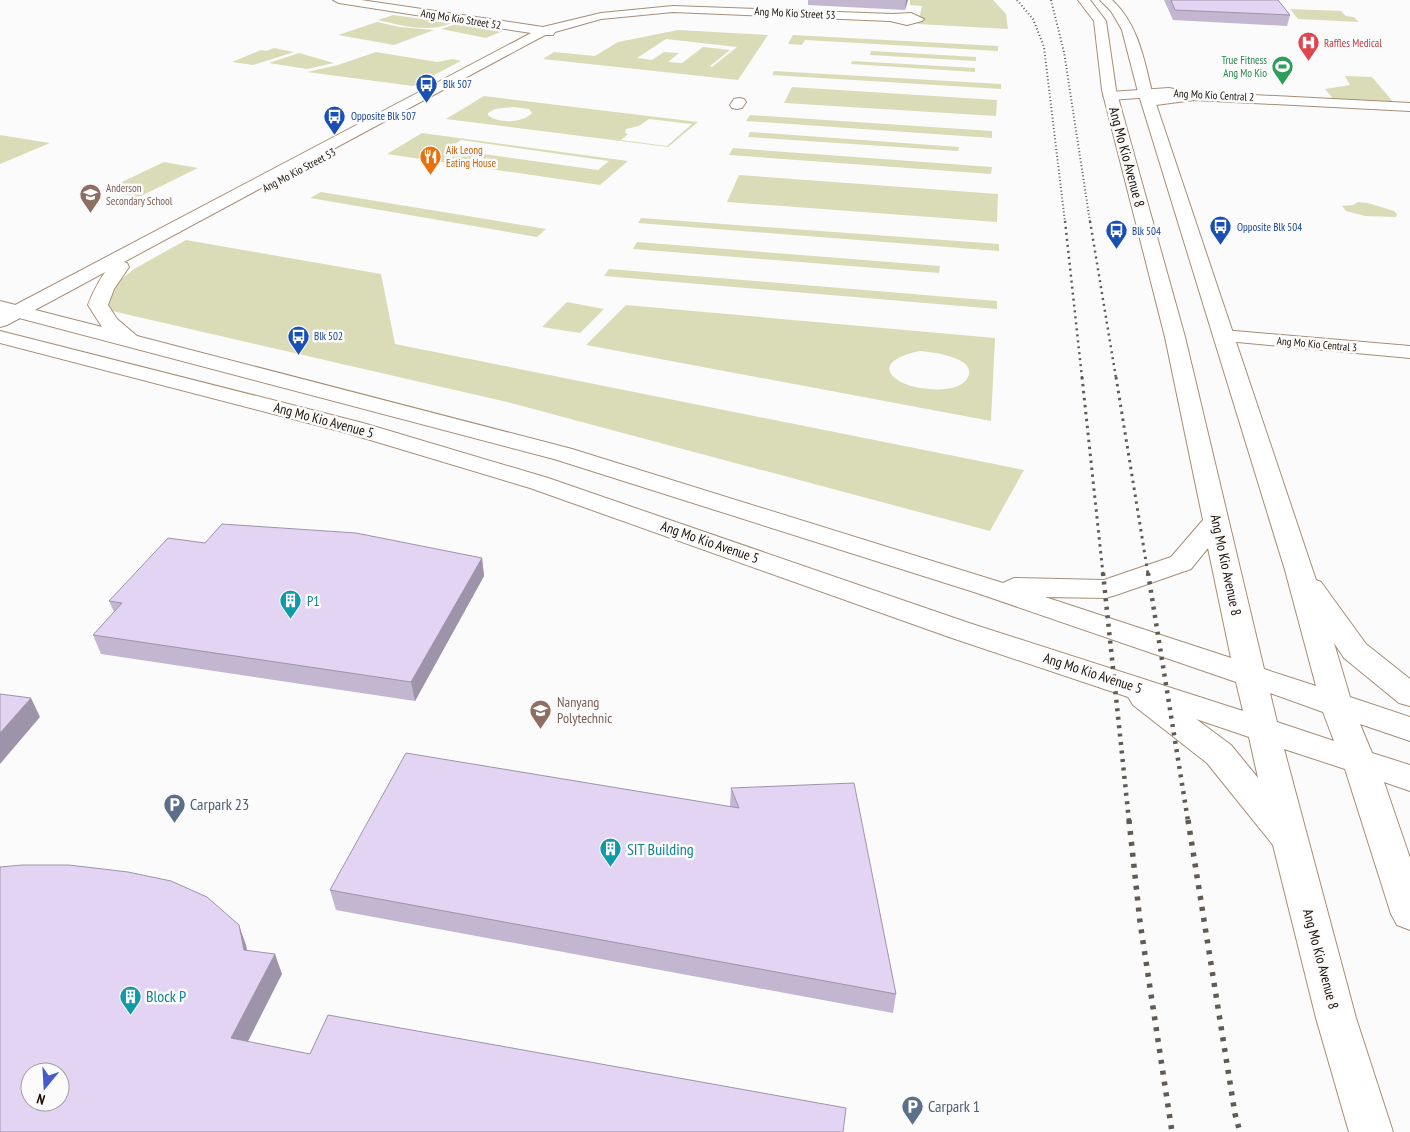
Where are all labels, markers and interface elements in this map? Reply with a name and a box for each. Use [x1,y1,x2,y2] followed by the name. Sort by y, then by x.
[754,4,836,22] street label: Ang Mo Kio Street 53
[420,6,502,32] street label: Ang Mo Kio Street 52
[1296,31,1320,62] hospital icon: Raffles Medical
[1324,36,1382,50] place label: Raffles Medical
[1222,53,1267,80] place label: True Fitness Ang Mo Kio
[1271,54,1295,85] sports icon: True Fitness Ang Mo Kio
[415,72,439,103] bus stop icon: Blk 507
[443,77,472,91] place label: Blk 507
[1173,86,1255,104] street label: Ang Mo Kio Central 2
[323,104,347,135] bus stop icon: Opposite Blk 507
[1105,105,1149,209] street label: Ang Mo Kio Avenue 8
[351,109,416,123] place label: Opposite Blk 507
[446,143,497,170] place label: Aik Leong Eating House
[418,144,442,175] restaurant icon: Aik Leong Eating House
[260,145,338,195] street label: Ang Mo Kio Street 53
[106,181,173,208] place label: Anderson Secondary School
[78,182,102,213] school or university icon: Anderson Secondary School
[1209,215,1233,246] bus stop icon: Opposite Blk 504
[1104,219,1128,250] bus stop icon: Blk 504
[1237,220,1302,234] place label: Opposite Blk 504
[1132,224,1161,238] place label: Blk 504
[286,324,310,355] bus stop icon: Blk 502
[314,329,343,343] place label: Blk 502
[1276,334,1358,354] street label: Ang Mo Kio Central 3
[272,398,376,442] street label: Ang Mo Kio Avenue 5
[1206,513,1246,617] street label: Ang Mo Kio Avenue 8
[658,517,762,567] street label: Ang Mo Kio Avenue 5
[279,589,303,620] building icon: P1
[307,592,320,610] place label: P1
[1041,649,1145,697] street label: Ang Mo Kio Avenue 5
[557,693,612,727] place label: Nanyang Polytechnic
[529,698,553,729] school or university icon: Nanyang Polytechnic
[162,792,186,823] parking icon: Carpark 23
[190,794,249,814] place label: Carpark 23
[599,837,623,868] building icon: SIT Building
[627,839,694,859] place label: SIT Building
[1299,907,1343,1011] street label: Ang Mo Kio Avenue 8
[118,984,142,1015] building icon: Block P
[146,986,186,1006] place label: Block P
[20,1062,70,1112] north arrow
[35,1090,47,1109] text: N
[900,1094,924,1125] parking icon: Carpark 1
[928,1096,980,1116] place label: Carpark 1

